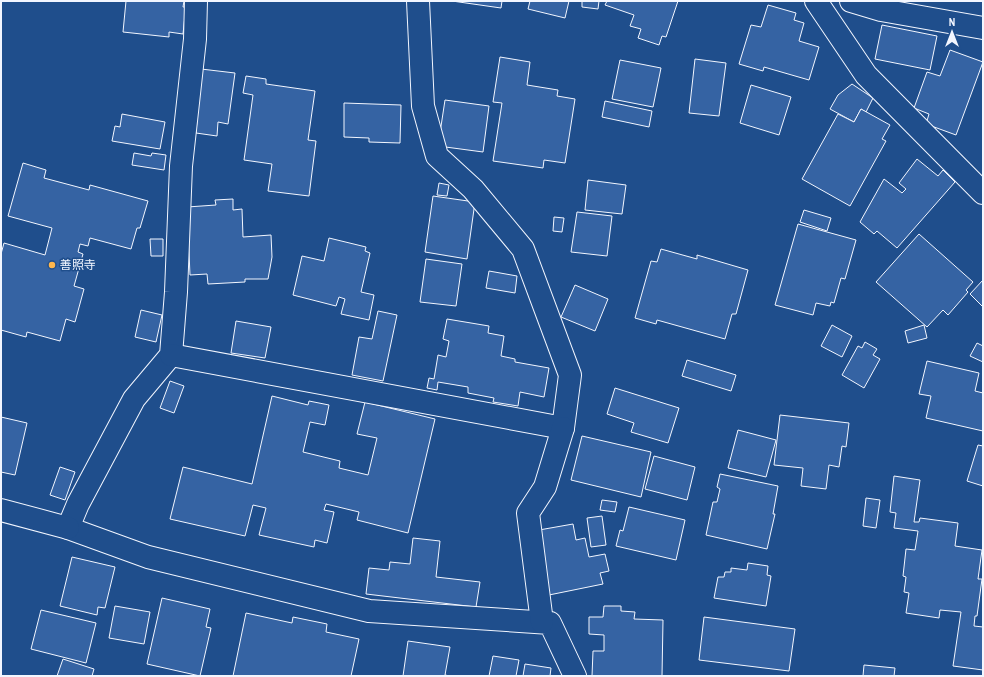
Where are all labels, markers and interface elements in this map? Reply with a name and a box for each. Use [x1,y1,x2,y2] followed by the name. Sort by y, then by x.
[932,12,972,52] north arrow
[949,15,955,29] text: N
[60,257,96,273] place label: 善照寺
[47,260,57,270] marker: 善照寺

